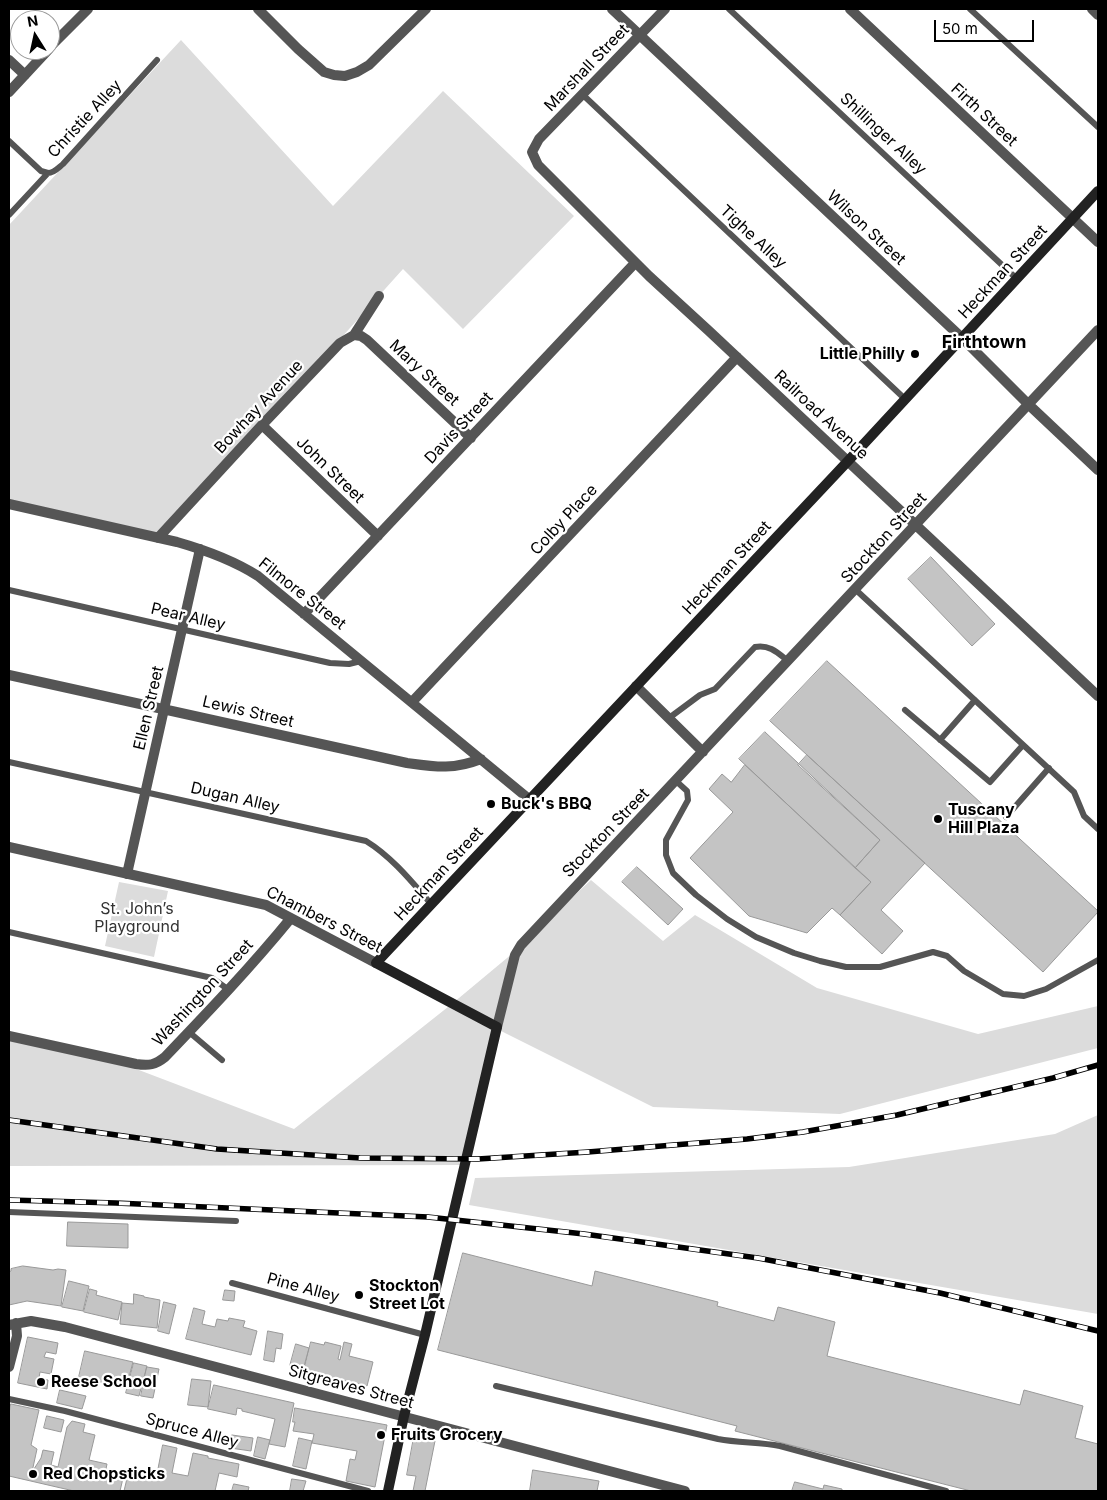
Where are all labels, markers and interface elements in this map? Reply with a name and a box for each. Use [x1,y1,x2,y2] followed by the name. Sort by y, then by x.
[10,10,60,60] north arrow
[937,10,1037,42] scale bar
[26,11,39,30] text: N
[942,19,978,38] text: 50 m
[541,20,633,116] street label: Marshall Street
[44,76,126,162] street label: Christie Alley
[947,79,1021,151] street label: Firth Street
[836,89,930,179] street label: Shillinger Alley
[823,187,909,269] street label: Wilson Street
[716,201,790,273] street label: Tighe Alley
[955,221,1051,323] street label: Heckman Street
[942,332,1026,354] district label: Firthtown
[385,336,463,410] street label: Mary Street
[820,344,905,364] place label: Little Philly
[909,348,921,360] marker: Little Philly
[211,356,307,458] street label: Bowhay Avenue
[770,366,872,464] street label: Railroad Avenue
[421,388,497,468] street label: Davis Street
[292,433,368,507] street label: John Street
[526,481,602,559] street label: Colby Place
[837,489,931,587] street label: Stockton Street
[679,517,775,619] street label: Heckman Street
[255,554,349,634] street label: Filmore Street
[149,599,227,635] street label: Pear Alley
[130,664,168,752] street label: Ellen Street
[200,692,296,732] street label: Lewis Street
[189,778,281,818] street label: Dugan Alley
[559,784,653,882] street label: Stockton Street
[501,794,592,814] place label: Buck's BBQ
[485,798,497,810] marker: Buck's BBQ
[948,800,1019,838] place label: Tuscany Hill Plaza
[932,813,944,825] marker: Tuscany Hill Plaza
[391,823,487,925] street label: Heckman Street
[263,883,385,957] street label: Chambers Street
[94,899,180,937] park label: St. John’s Playground
[149,936,257,1050] street label: Washington Street
[265,1269,341,1307] street label: Pine Alley
[369,1276,445,1314] place label: Stockton Street Lot
[353,1289,365,1301] marker: Stockton Street Lot
[286,1361,416,1413] street label: Sitgreaves Street
[51,1372,156,1392] place label: Reese School
[35,1376,47,1388] marker: Reese School
[143,1409,241,1453] street label: Spruce Alley
[391,1425,503,1445] place label: Fruits Grocery
[375,1429,387,1441] marker: Fruits Grocery
[43,1464,165,1484] place label: Red Chopsticks
[27,1468,39,1480] marker: Red Chopsticks

